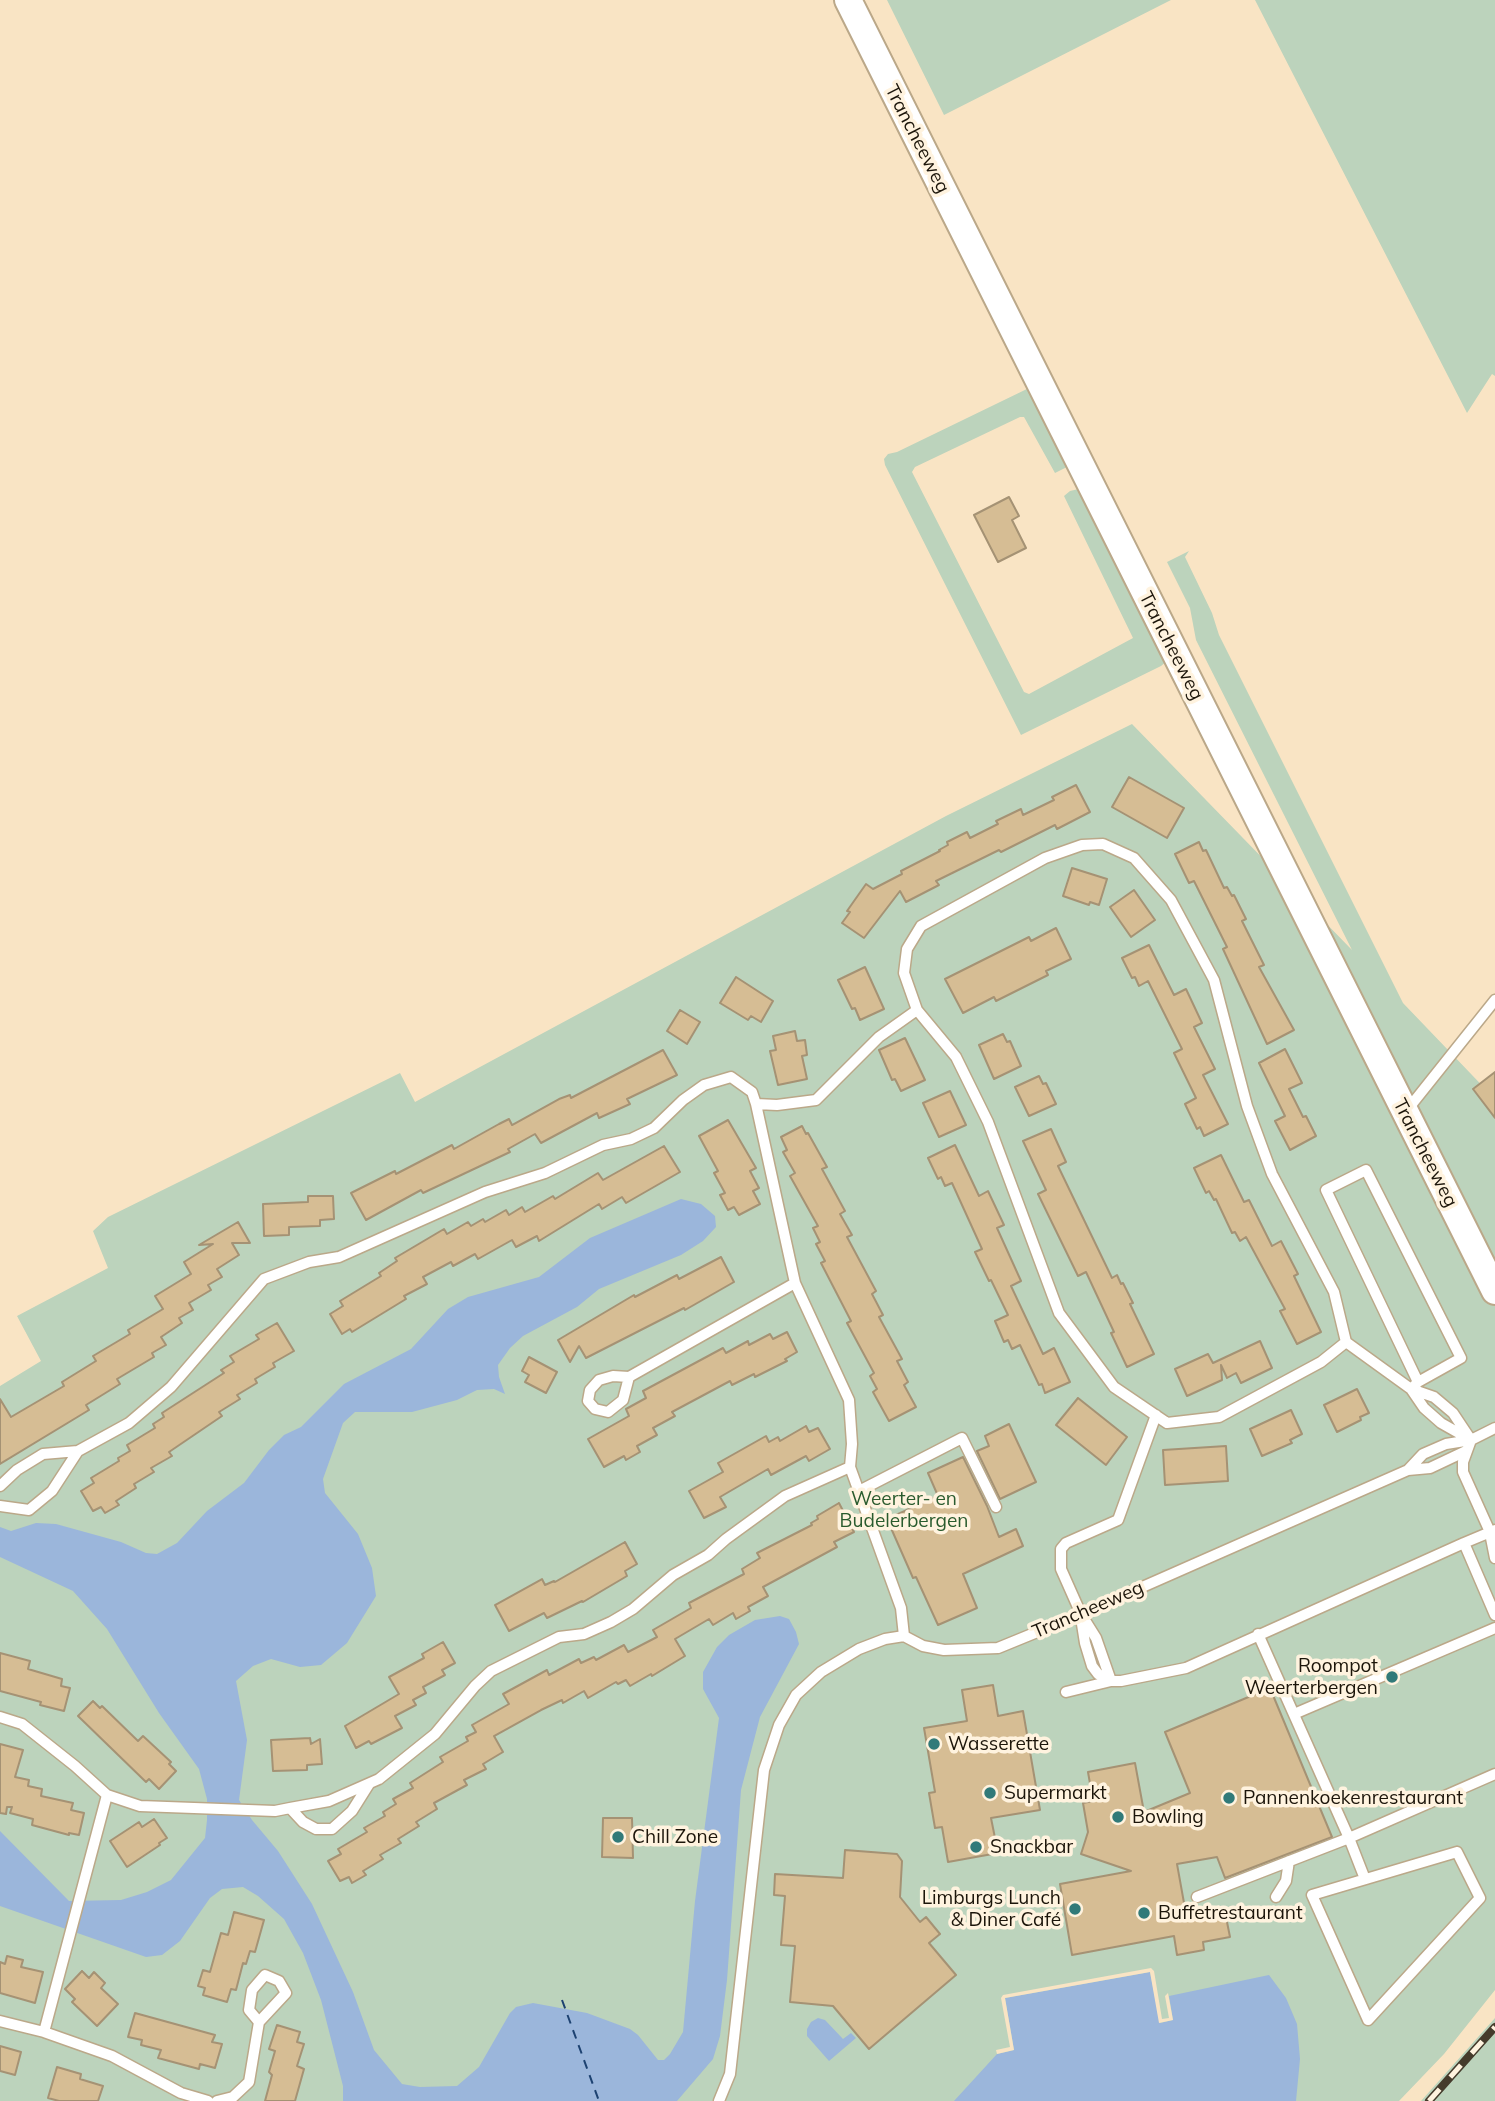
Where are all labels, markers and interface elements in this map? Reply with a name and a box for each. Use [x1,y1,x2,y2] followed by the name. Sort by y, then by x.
[880,81,954,197] street label: Trancheeweg
[1134,588,1208,704] street label: Trancheeweg
[1388,1095,1462,1211] street label: Trancheeweg
[840,1488,968,1532] park label: Weerter- en Budelerbergen
[1029,1576,1147,1644] street label: Trancheeweg
[1245,1655,1378,1699] place label: Roompot Weerterbergen
[1384,1669,1400,1685] marker: Roompot Weerterbergen
[948,1733,1049,1755] place label: Wasserette
[926,1736,942,1752] marker: Wasserette
[1004,1782,1107,1804] place label: Supermarkt
[982,1785,998,1801] marker: Supermarkt
[1243,1787,1463,1809] place label: Pannenkoekenrestaurant
[1221,1790,1237,1806] marker: Pannenkoekenrestaurant
[1132,1806,1204,1828] place label: Bowling
[1110,1809,1126,1825] marker: Bowling
[632,1826,718,1848] place label: Chill Zone
[610,1829,626,1845] marker: Chill Zone
[990,1836,1073,1858] place label: Snackbar
[968,1839,984,1855] marker: Snackbar
[922,1887,1061,1931] place label: Limburgs Lunch & Diner Café
[1067,1901,1083,1917] marker: Limburgs Lunch & Diner Café
[1158,1902,1303,1924] place label: Buffetrestaurant
[1136,1905,1152,1921] marker: Buffetrestaurant

